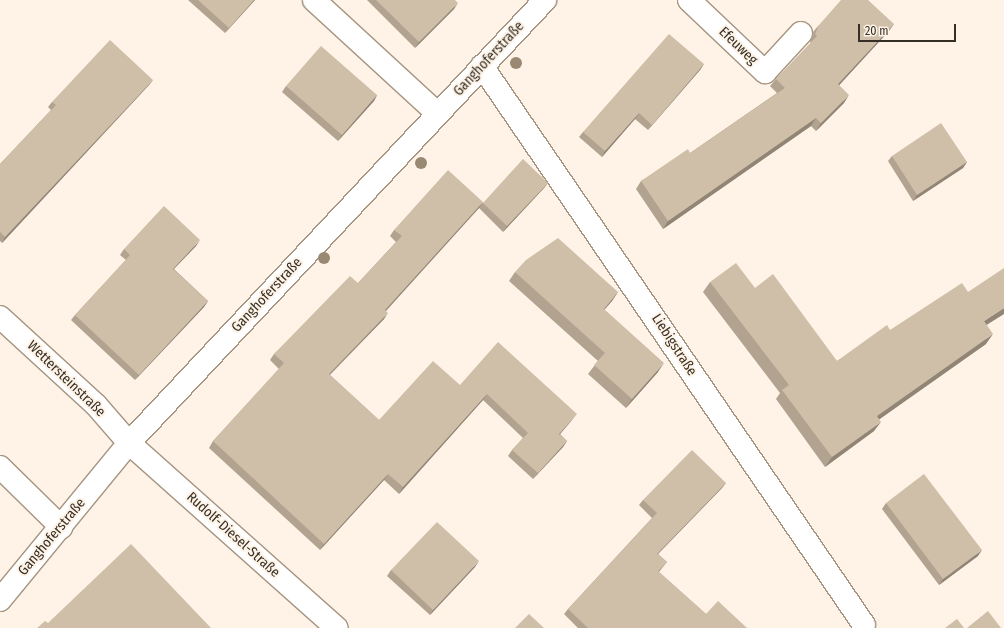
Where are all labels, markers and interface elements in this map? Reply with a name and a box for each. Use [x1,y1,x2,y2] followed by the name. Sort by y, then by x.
[860,16,958,42] scale bar
[450,18,528,100] street label: Ganghoferstraße
[715,24,761,68] street label: Efeuweg
[865,24,889,38] text: 20 m
[228,254,306,336] street label: Ganghoferstraße
[648,311,700,379] street label: Liebigstraße
[23,337,109,421] street label: Wettersteinstraße
[183,489,283,581] street label: Rudolf-Diesel-Straße
[15,495,89,579] street label: Ganghoferstraße

